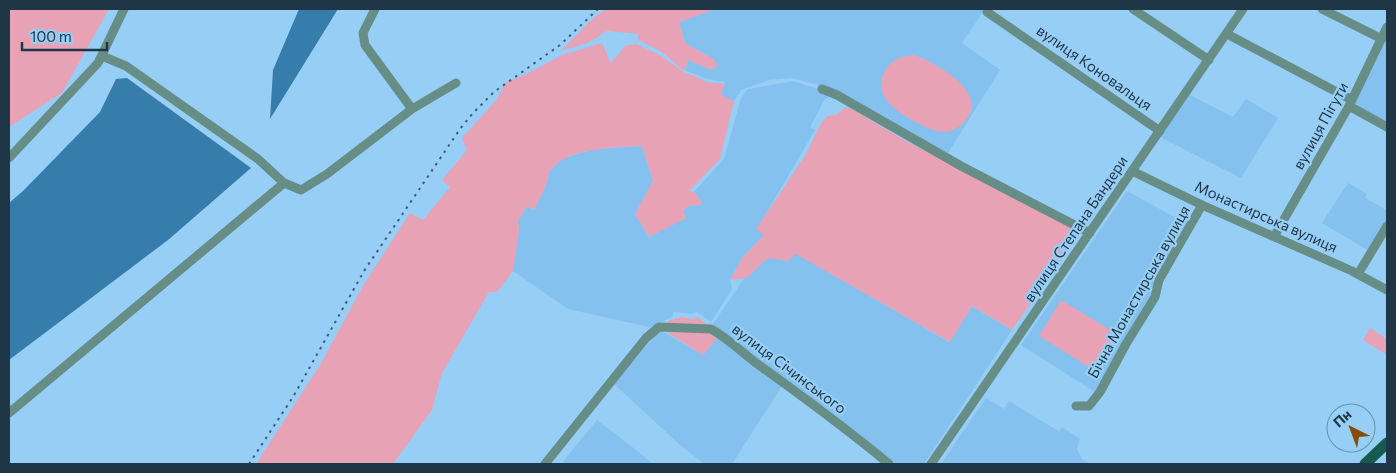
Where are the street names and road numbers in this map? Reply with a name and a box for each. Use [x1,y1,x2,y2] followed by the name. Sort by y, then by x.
[1033,21,1156,114] street label: вулиця Коновальця
[1289,79,1352,172] street label: вулиця Пігути
[1020,152,1131,305] street label: вулиця Степана Бандери
[1192,176,1341,256] street label: Монастирська вулиця
[1083,202,1193,381] street label: Бічна Монастирська вулиця
[729,319,850,417] street label: вулиця Січинського

